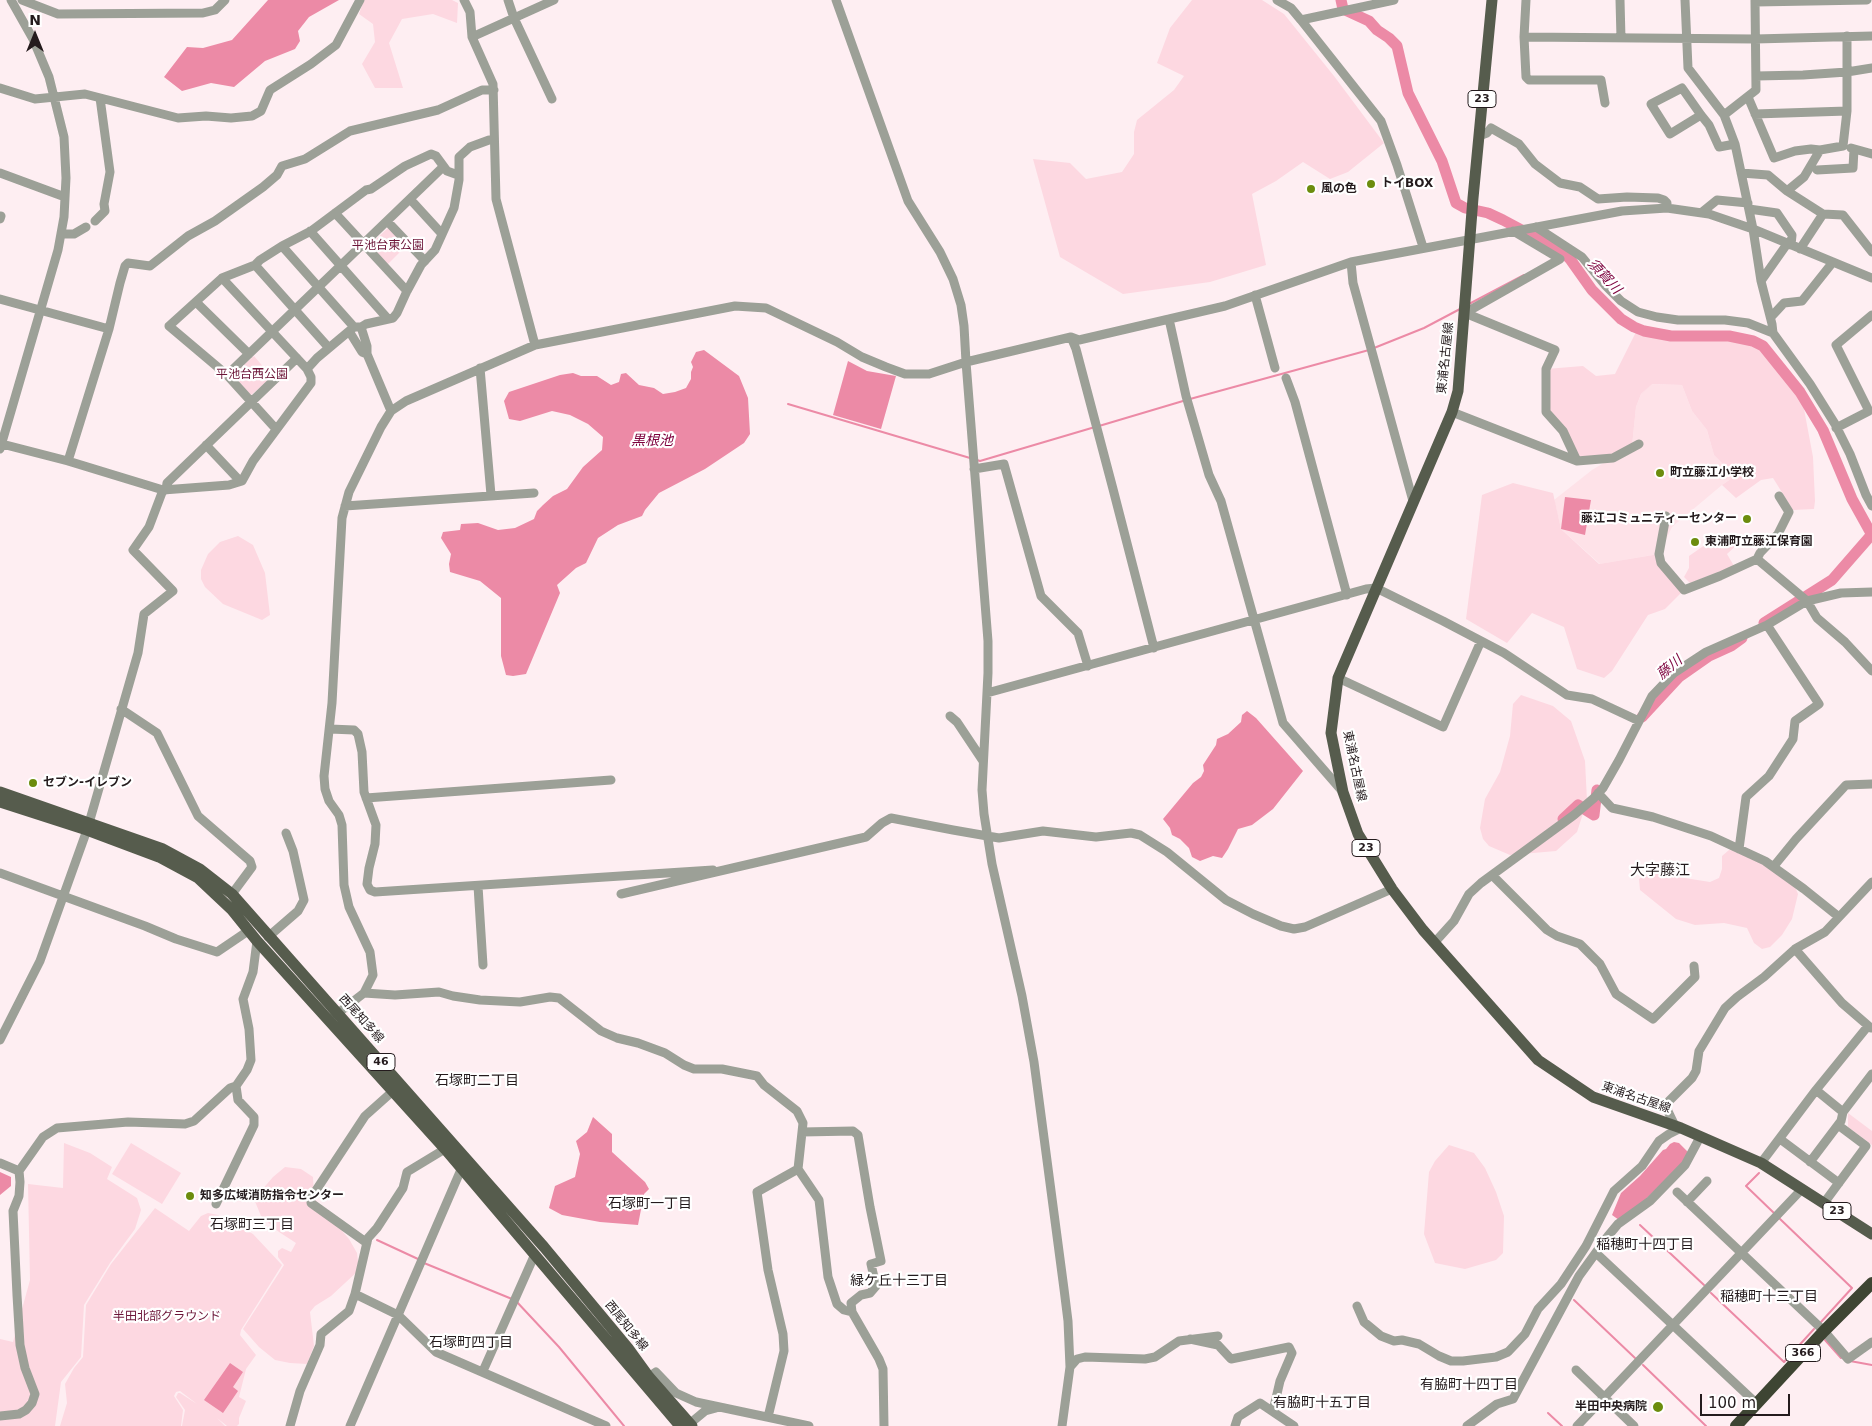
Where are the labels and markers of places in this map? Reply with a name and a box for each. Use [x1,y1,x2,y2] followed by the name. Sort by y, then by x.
[1381,177,1433,191] place label: トイBOX
[1365,178,1377,190] marker: トイBOX
[1321,182,1357,196] place label: 風の色
[1305,183,1317,195] marker: 風の色
[1670,466,1754,480] place label: 町立藤江小学校
[1654,467,1666,479] marker: 町立藤江小学校
[1581,512,1737,526] place label: 藤江コミュニティーセンター
[1741,513,1753,525] marker: 藤江コミュニティーセンター
[1705,535,1813,549] place label: 東浦町立藤江保育園
[1689,536,1701,548] marker: 東浦町立藤江保育園
[43,776,132,790] place label: セブン-イレブン
[27,777,39,789] marker: セブン-イレブン
[200,1189,344,1203] place label: 知多広域消防指令センター
[184,1190,196,1202] marker: 知多広域消防指令センター
[1575,1400,1647,1414] place label: 半田中央病院
[1651,1400,1665,1414] marker: 半田中央病院

